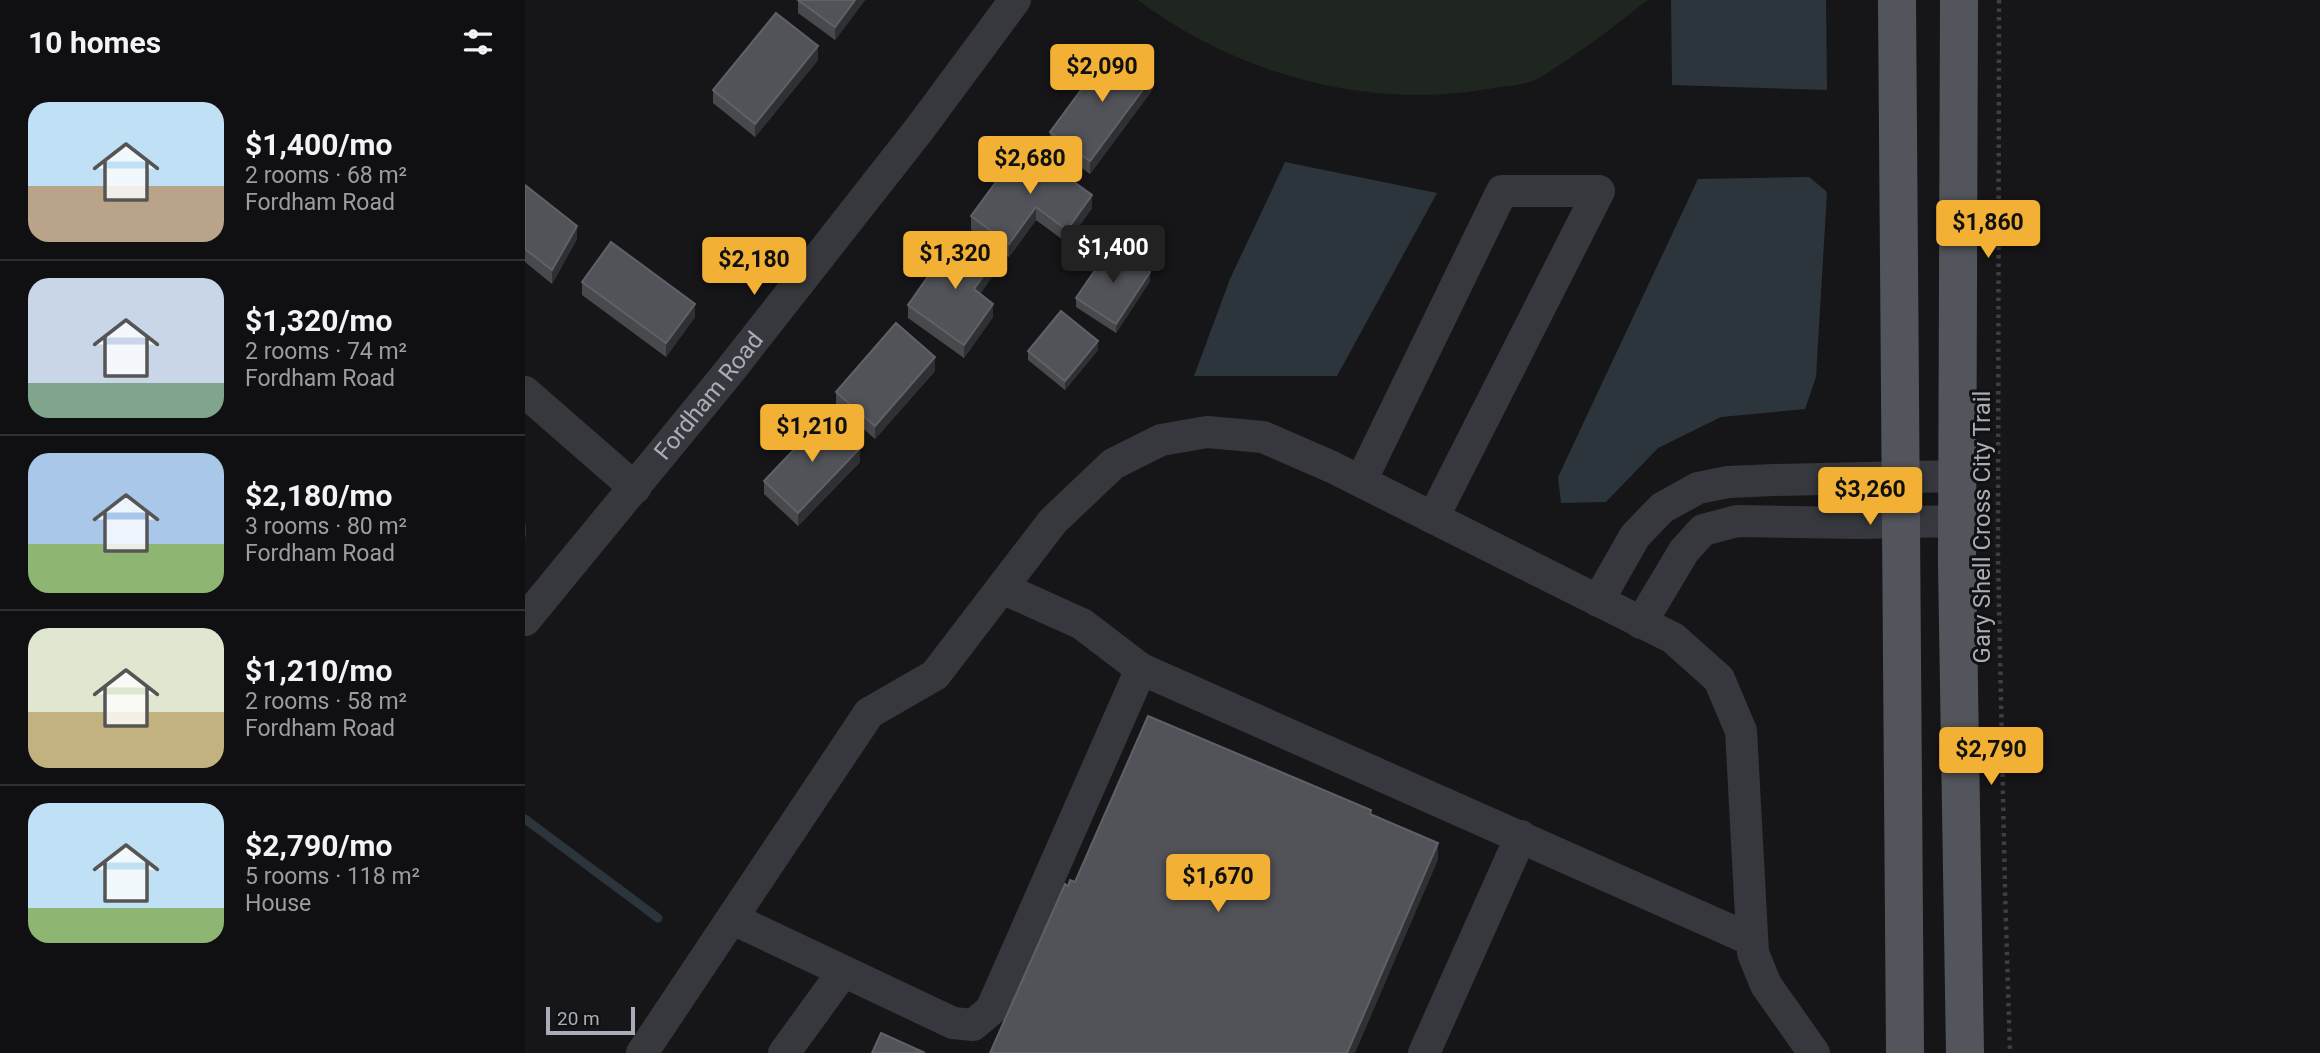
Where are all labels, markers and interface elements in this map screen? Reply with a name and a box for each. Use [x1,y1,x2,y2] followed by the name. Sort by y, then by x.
[459,23,497,61] icon: filters
[28,25,161,60] text: 10 homes
[1045,44,1159,104] pin: $2,090
[1066,53,1138,80] text: $2,090
[245,127,393,162] text: $1,400/mo
[84,130,168,214] icon: home
[973,136,1087,196] pin: $2,680
[994,145,1066,172] text: $2,680
[245,162,407,189] text: 2 rooms · 68 m²
[245,189,395,216] text: Fordham Road
[1931,201,2045,260] pin: $1,860
[1952,209,2024,236] text: $1,860
[1056,226,1170,285] pin: $1,400
[898,232,1012,291] pin: $1,320
[1077,234,1149,261] text: $1,400
[697,238,811,297] pin: $2,180
[919,240,991,267] text: $1,320
[718,246,790,273] text: $2,180
[245,303,393,338] text: $1,320/mo
[84,306,168,390] icon: home
[649,326,769,465] street label: Fordham Road
[245,338,407,365] text: 2 rooms · 74 m²
[245,365,395,392] text: Fordham Road
[1968,391,1996,663] street label: Gary Shell Cross City Trail
[755,405,869,464] pin: $1,210
[776,413,848,440] text: $1,210
[1813,468,1927,527] pin: $3,260
[1834,476,1906,503] text: $3,260
[245,478,393,513] text: $2,180/mo
[84,481,168,565] icon: home
[245,513,407,540] text: 3 rooms · 80 m²
[245,540,395,567] text: Fordham Road
[245,653,393,688] text: $1,210/mo
[84,656,168,740] icon: home
[245,688,407,715] text: 2 rooms · 58 m²
[245,715,395,742] text: Fordham Road
[1934,728,2048,787] pin: $2,790
[1955,736,2027,763] text: $2,790
[245,828,393,863] text: $2,790/mo
[84,831,168,915] icon: home
[1161,855,1275,914] pin: $1,670
[245,863,420,890] text: 5 rooms · 118 m²
[1182,863,1254,890] text: $1,670
[245,890,311,917] text: House
[546,1004,635,1036] scale bar
[557,1007,600,1030] text: 20 m

